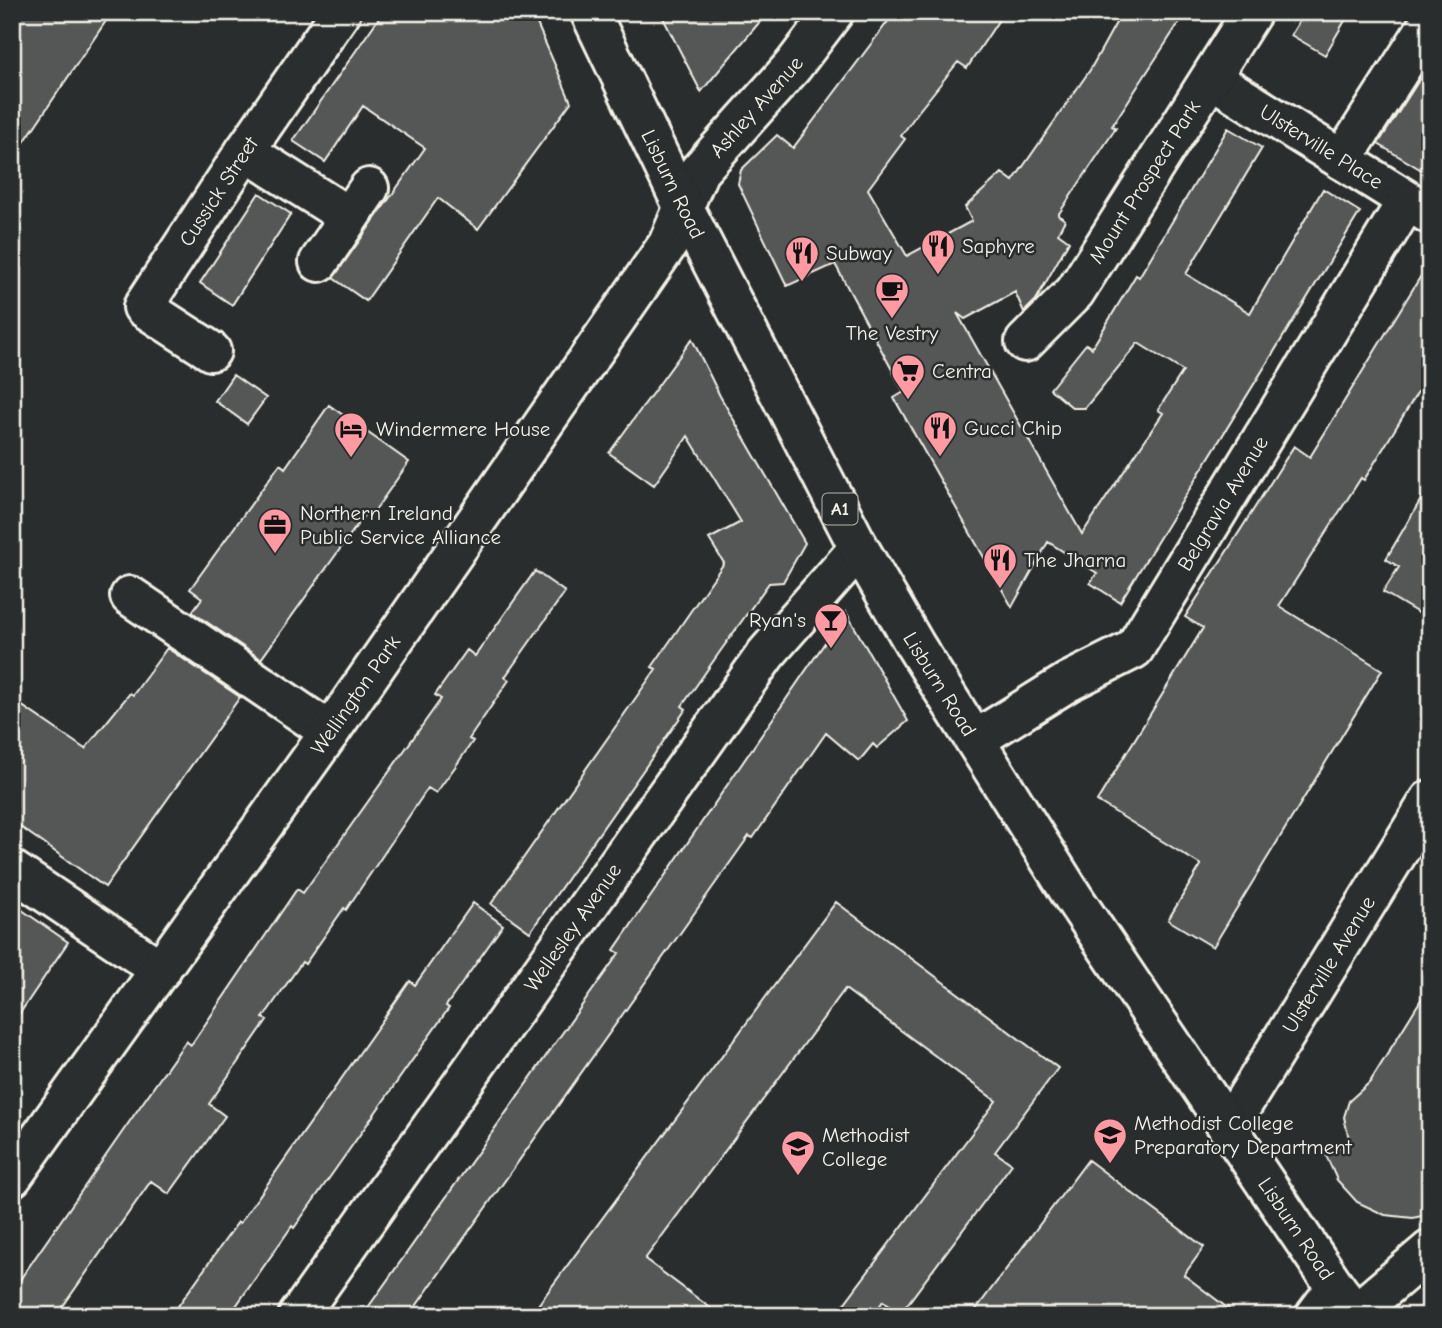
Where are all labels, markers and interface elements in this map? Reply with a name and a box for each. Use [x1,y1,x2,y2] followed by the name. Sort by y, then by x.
[705,52,808,162] street label: Ashley Avenue
[1084,96,1205,268] street label: Mount Prospect Park
[1255,99,1387,194] street label: Ulsterville Place
[636,126,710,243] street label: Lisburn Road
[174,131,264,251] street label: Cussick Street
[919,227,957,276] restaurant icon: Saphyre
[783,234,821,283] restaurant icon: Subway
[962,234,1035,258] place label: Saphyre
[826,241,892,265] place label: Subway
[873,271,911,320] cafe icon: The Vestry
[846,321,939,345] place label: The Vestry
[889,352,927,401] supermarket icon: Centra
[932,359,992,383] place label: Centra
[921,409,959,458] restaurant icon: Gucci Chip
[332,410,370,459] hotel icon: Windermere House
[964,416,1062,440] place label: Gucci Chip
[376,417,550,441] place label: Windermere House
[1173,432,1273,575] street label: Belgravia Avenue
[822,494,858,524] road number: A1
[300,501,501,549] place label: Northern Ireland Public Service Alliance
[256,506,294,555] office icon: Northern Ireland Public Service Alliance
[981,541,1019,590] restaurant icon: The Jharna
[1024,548,1126,572] place label: The Jharna
[812,601,850,650] bar icon: Ryan's
[749,608,806,632] place label: Ryan's
[898,628,981,741] street label: Lisburn Road
[306,631,405,759] street label: Wellington Park
[519,859,626,996] street label: Wellesley Avenue
[1277,892,1380,1037] street label: Ulsterville Avenue
[1134,1111,1353,1159] place label: Methodist College Preparatory Department
[1091,1116,1129,1165] school or university icon: Methodist College Preparatory Department
[822,1123,910,1171] place label: Methodist College
[779,1128,817,1177] school or university icon: Methodist College
[1253,1173,1339,1285] street label: Lisburn Road

